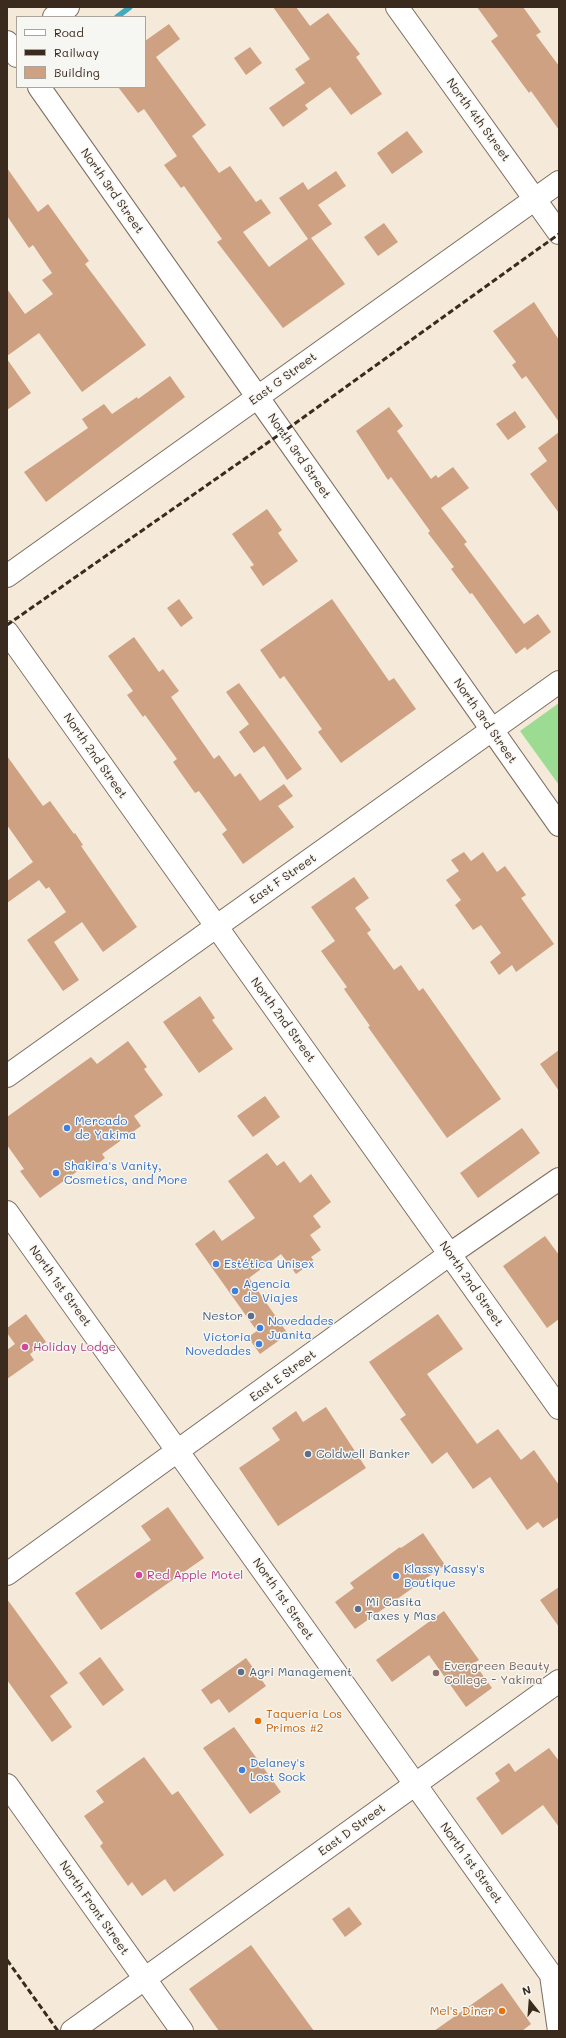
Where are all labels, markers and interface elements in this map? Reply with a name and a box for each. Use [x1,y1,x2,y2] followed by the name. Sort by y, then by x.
[16,16,146,88] legend
[54,24,84,40] text: Road
[54,44,99,60] text: Railway
[54,64,100,80] text: Building
[443,76,513,164] street label: North 4th Street
[77,146,147,236] street label: North 3rd Street
[246,350,320,408] street label: East G Street
[264,411,334,501] street label: North 3rd Street
[450,676,520,766] street label: North 3rd Street
[60,711,130,801] street label: North 2nd Street
[247,851,319,907] street label: East F Street
[248,975,318,1065] street label: North 2nd Street
[75,1114,136,1142] place label: Mercado de Yakima
[62,1123,72,1133] marker: Mercado de Yakima
[64,1159,187,1187] place label: Shakira's Vanity, Cosmetics, and More
[51,1168,61,1178] marker: Shakira's Vanity, Cosmetics, and More
[436,1239,506,1329] street label: North 2nd Street
[26,1243,94,1329] street label: North 1st Street
[224,1257,314,1271] place label: Estética Unisex
[211,1259,221,1269] marker: Estética Unisex
[243,1277,298,1305] place label: Agencia de Viajes
[230,1286,240,1296] marker: Agencia de Viajes
[202,1309,243,1323] place label: Nestor
[246,1311,256,1321] marker: Nestor
[268,1314,334,1342] place label: Novedades Juanita
[255,1323,265,1333] marker: Novedades Juanita
[185,1330,251,1358] place label: Victoria Novedades
[254,1339,264,1349] marker: Victoria Novedades
[33,1340,116,1354] place label: Holiday Lodge
[20,1342,30,1352] marker: Holiday Lodge
[247,1347,319,1405] street label: East E Street
[316,1447,410,1461] place label: Coldwell Banker
[303,1449,313,1459] marker: Coldwell Banker
[249,1555,317,1643] street label: North 1st Street
[404,1562,485,1590] place label: Klassy Kassy's Boutique
[147,1568,243,1582] place label: Red Apple Motel
[134,1570,144,1580] marker: Red Apple Motel
[391,1571,401,1581] marker: Klassy Kassy's Boutique
[366,1595,436,1623] place label: Mi Casita Taxes y Mas
[353,1604,363,1614] marker: Mi Casita Taxes y Mas
[444,1659,549,1687] place label: Evergreen Beauty College - Yakima
[249,1665,352,1679] place label: Agri Management
[236,1667,246,1677] marker: Agri Management
[431,1668,441,1678] marker: Evergreen Beauty College - Yakima
[266,1707,342,1735] place label: Taqueria Los Primos #2
[253,1716,263,1726] marker: Taqueria Los Primos #2
[250,1756,306,1784] place label: Delaney's Lost Sock
[237,1765,247,1775] marker: Delaney's Lost Sock
[316,1801,388,1859] street label: East D Street
[437,1820,505,1906] street label: North 1st Street
[56,1858,132,1958] street label: North Front Street
[510,1982,550,2022] north arrow
[520,1982,533,1998] text: N
[430,2004,494,2018] place label: Mel's Diner
[497,2006,507,2016] marker: Mel's Diner

